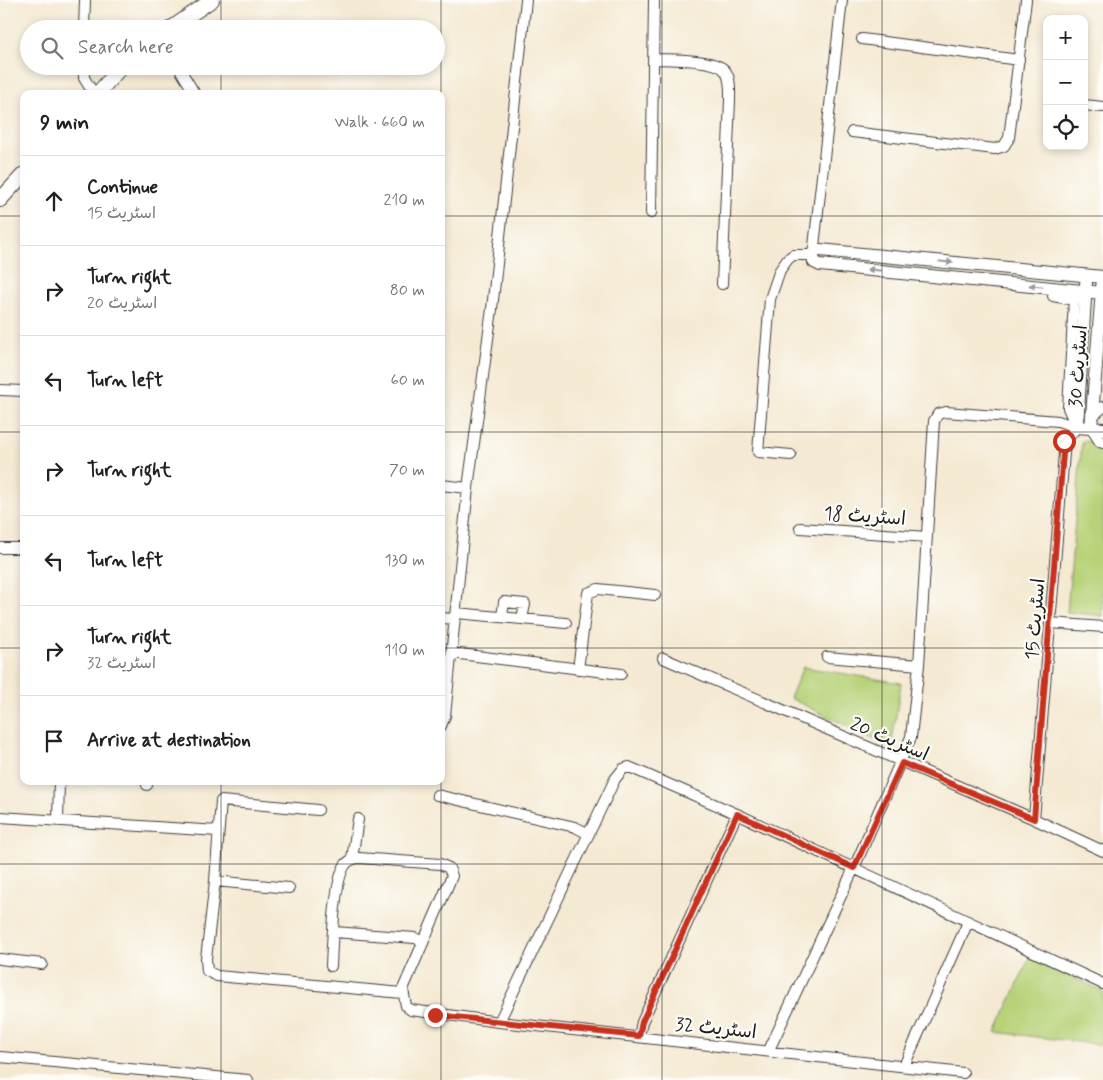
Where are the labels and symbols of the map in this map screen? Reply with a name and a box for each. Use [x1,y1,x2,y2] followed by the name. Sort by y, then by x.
[938,258,954,266] one-way arrow
[866,266,882,274] one-way arrow
[1027,282,1043,290] one-way arrow
[1063,324,1094,408] street label: اسٹریٹ 30
[1053,430,1076,453] route start
[823,501,907,532] street label: اسٹریٹ 18
[1019,577,1052,661] street label: اسٹریٹ 15
[846,712,933,767] street label: اسٹریٹ 20
[424,1004,447,1027] route end
[674,1012,758,1045] street label: اسٹریٹ 32

